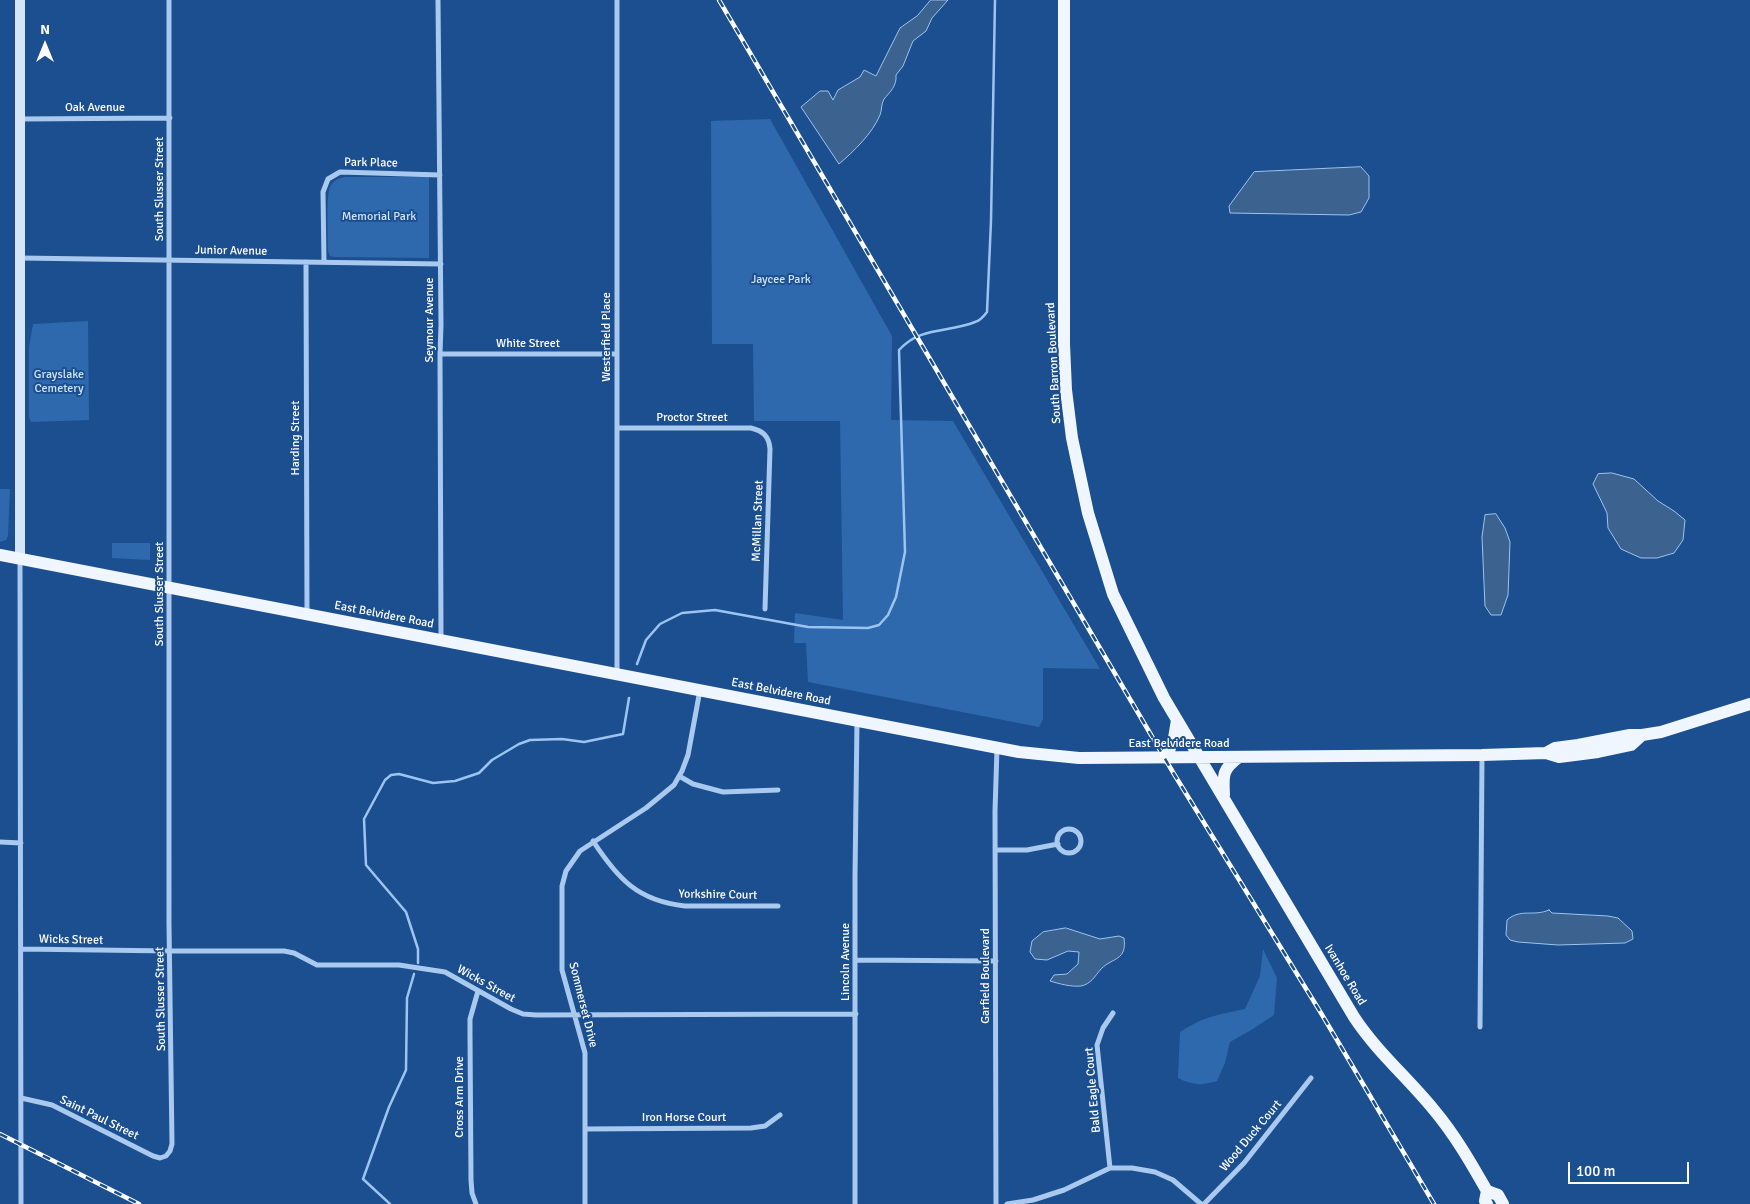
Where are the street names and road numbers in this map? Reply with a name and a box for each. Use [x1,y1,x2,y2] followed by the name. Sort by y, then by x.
[65,101,125,115] street label: Oak Avenue
[153,137,167,241] street label: South Slusser Street
[344,155,398,171] street label: Park Place
[195,243,267,259] street label: Junior Avenue
[423,277,437,363] street label: Seymour Avenue
[600,292,614,382] street label: Westerfield Place
[1044,302,1064,424] street label: South Barron Boulevard
[496,337,560,351] street label: White Street
[289,401,303,475] street label: Harding Street
[656,411,728,425] street label: Proctor Street
[749,480,767,562] street label: McMillan Street
[153,542,167,646] street label: South Slusser Street
[333,598,435,632] street label: East Belvidere Road
[730,675,832,709] street label: East Belvidere Road
[1129,737,1229,751] street label: East Belvidere Road
[679,887,757,903] street label: Yorkshire Court
[839,923,853,1001] street label: Lincoln Avenue
[979,928,993,1024] street label: Garfield Boulevard
[39,932,103,948] street label: Wicks Street
[1321,942,1369,1008] street label: Ivanhoe Road
[153,947,169,1051] street label: South Slusser Street
[565,961,601,1049] street label: Sommerset Drive
[454,962,518,1006] street label: Wicks Street
[1082,1047,1104,1133] street label: Bald Eagle Court
[453,1056,467,1138] street label: Cross Arm Drive
[57,1093,141,1143] street label: Saint Paul Street
[1217,1097,1285,1175] street label: Wood Duck Court
[642,1111,726,1125] street label: Iron Horse Court

